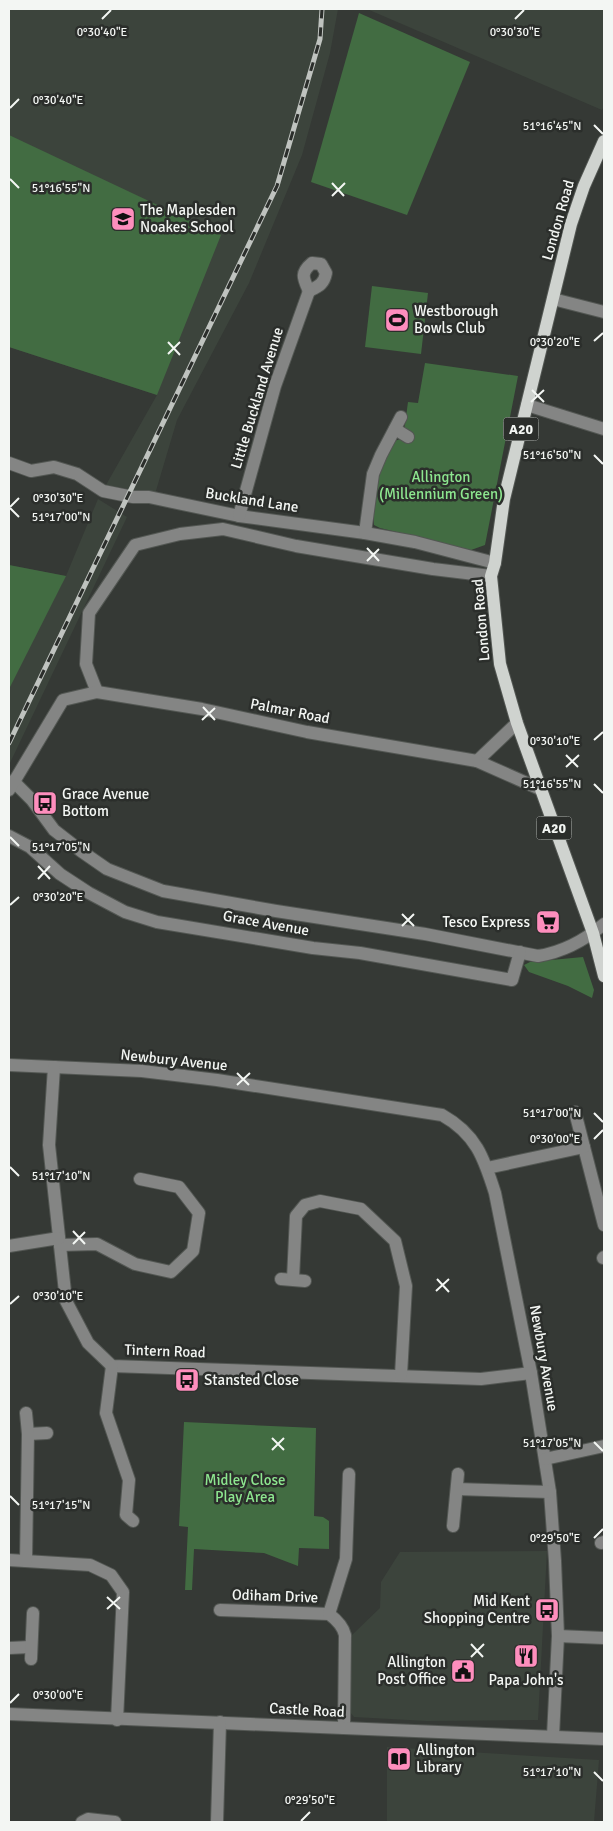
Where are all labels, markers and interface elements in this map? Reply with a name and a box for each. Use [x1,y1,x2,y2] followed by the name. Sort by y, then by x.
[77,25,128,40] text: 0°30'40"E
[490,25,541,40] text: 0°30'30"E
[33,93,84,108] text: 0°30'40"E
[523,119,581,134] text: 51°16'45"N
[538,178,578,262] street label: London Road
[32,181,90,196] text: 51°16'55"N
[140,201,236,236] place label: The Maplesden Noakes School
[110,206,136,232] school or university icon: The Maplesden Noakes School
[414,302,499,337] place label: Westborough Bowls Club
[384,307,410,333] sports icon: Westborough Bowls Club
[227,325,287,471] street label: Little Buckland Avenue
[530,335,581,350] text: 0°30'20"E
[504,418,538,440] road number: A20
[523,448,581,463] text: 51°16'50"N
[379,468,503,503] park label: Allington (Millennium Green)
[204,484,300,516] street label: Buckland Lane
[33,491,84,506] text: 0°30'30"E
[32,510,90,525] text: 51°17'00"N
[468,578,494,662] street label: London Road
[249,694,331,728] street label: Palmar Road
[530,734,581,749] text: 0°30'10"E
[523,777,581,792] text: 51°16'55"N
[62,785,149,820] place label: Grace Avenue Bottom
[32,790,58,816] bus stop icon: Grace Avenue Bottom
[536,816,572,840] road number: A20
[32,840,90,855] text: 51°17'05"N
[33,890,84,905] text: 0°30'20"E
[221,907,311,939] street label: Grace Avenue
[535,909,561,935] supermarket icon: Tesco Express
[443,913,530,931] place label: Tesco Express
[120,1045,228,1075] street label: Newbury Avenue
[523,1106,581,1121] text: 51°17'00"N
[530,1132,581,1147] text: 0°30'00"E
[32,1169,90,1184] text: 51°17'10"N
[33,1289,84,1304] text: 0°30'10"E
[526,1303,562,1413] street label: Newbury Avenue
[124,1341,206,1361] street label: Tintern Road
[174,1367,200,1393] bus stop icon: Stansted Close
[204,1371,299,1389] place label: Stansted Close
[523,1436,581,1451] text: 51°17'05"N
[204,1471,286,1506] park label: Midley Close Play Area
[32,1498,90,1513] text: 51°17'15"N
[530,1531,581,1546] text: 0°29'50"E
[232,1585,318,1607] street label: Odiham Drive
[424,1592,530,1627] place label: Mid Kent Shopping Centre
[534,1597,560,1623] bus stop icon: Mid Kent Shopping Centre
[513,1643,539,1669] restaurant icon: Papa John's
[377,1653,446,1688] place label: Allington Post Office
[450,1658,476,1684] public building icon: Allington Post Office
[488,1671,564,1689] place label: Papa John's
[33,1688,84,1703] text: 0°30'00"E
[269,1699,345,1721] street label: Castle Road
[416,1741,475,1776] place label: Allington Library
[386,1746,412,1772] library icon: Allington Library
[523,1765,581,1780] text: 51°17'10"N
[285,1793,336,1808] text: 0°29'50"E

